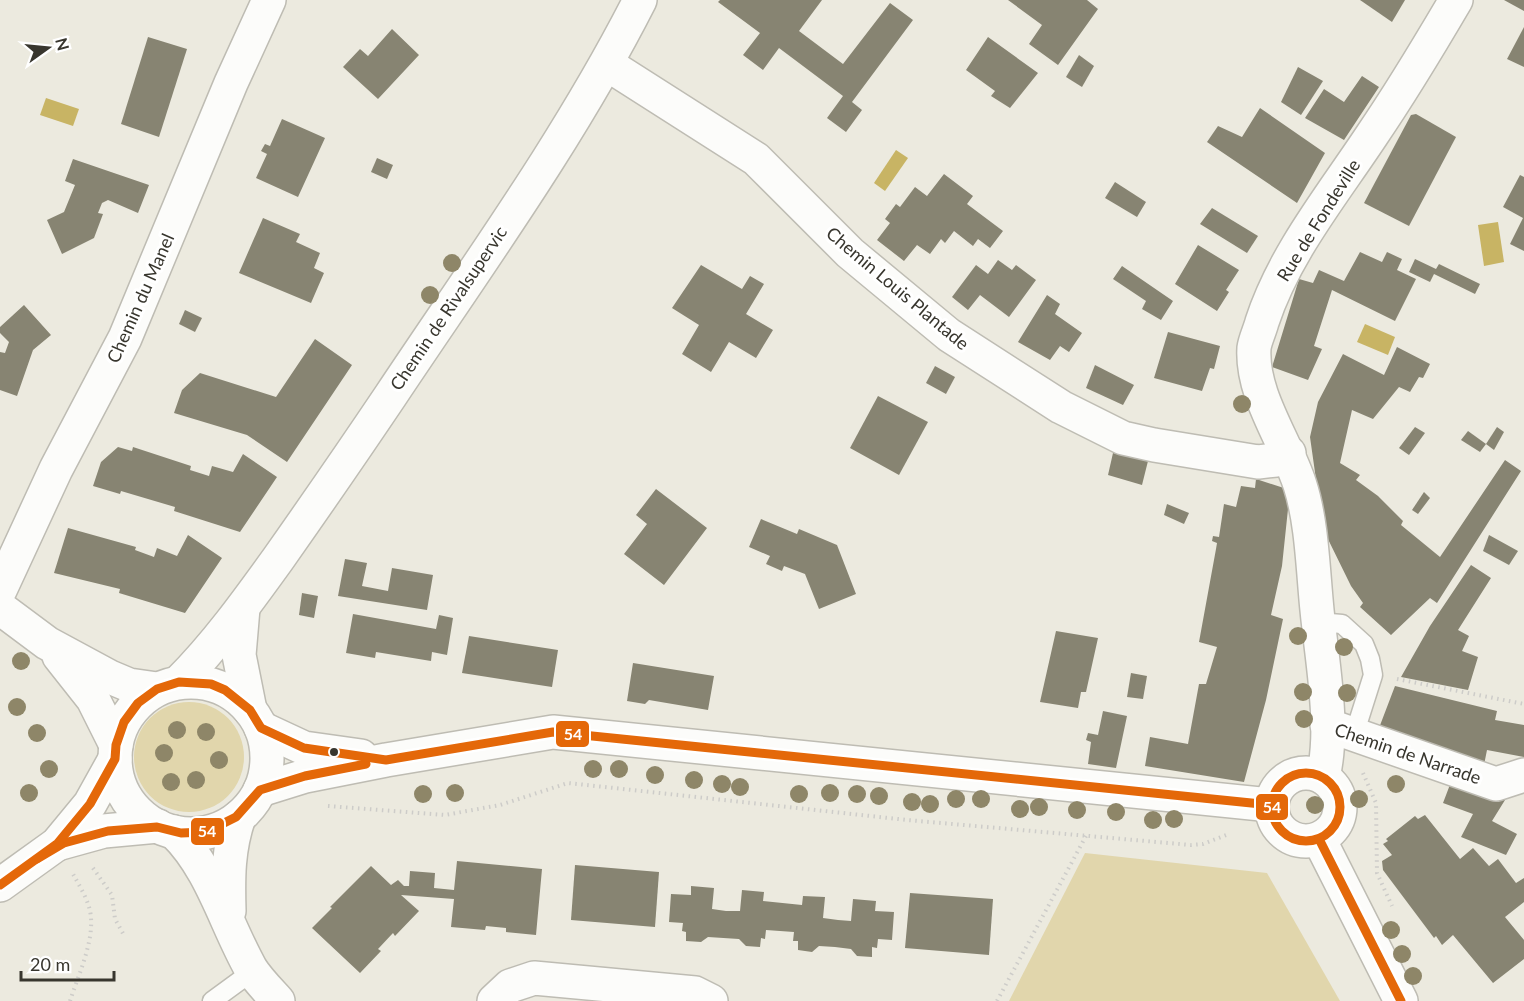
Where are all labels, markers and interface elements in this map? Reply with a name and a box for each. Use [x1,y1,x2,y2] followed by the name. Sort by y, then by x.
[18,18,78,78] north arrow
[52,36,74,52] text: N
[1272,155,1364,285] street label: Rue de Fondeville
[385,221,511,394] street label: Chemin de Rivalsupervic
[822,222,974,354] street label: Chemin Louis Plantade
[102,230,178,366] street label: Chemin du Manel
[1332,718,1484,788] street label: Chemin de Narrade
[555,720,590,748] line badge: 54
[564,724,582,743] text: 54
[328,746,340,758] unlabelled marker
[1255,793,1289,821] line badge: 54
[1263,797,1281,816] text: 54
[190,817,225,846] line badge: 54
[198,821,216,840] text: 54
[21,944,114,982] scale bar
[30,953,70,975] text: 20 m

